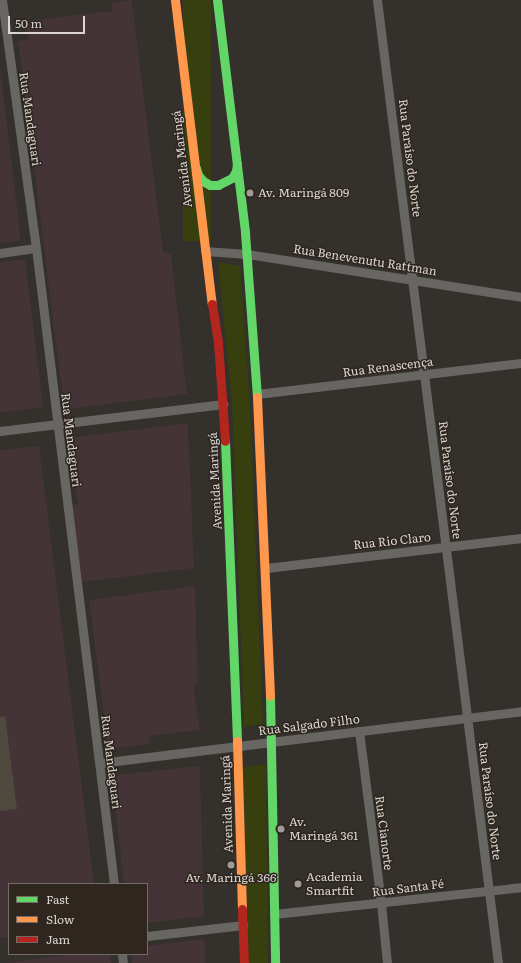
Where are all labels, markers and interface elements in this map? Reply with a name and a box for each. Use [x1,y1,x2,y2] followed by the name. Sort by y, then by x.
[10,8,87,34] scale bar
[15,14,42,32] text: 50 m
[16,71,44,167] street label: Rua Mandaguari
[396,98,424,218] street label: Rua Paraíso do Norte
[169,110,195,208] street label: Avenida Maringá
[258,186,349,200] place label: Av. Maringá 809
[245,188,255,198] marker: Av. Maringá 809
[292,242,438,278] street label: Rua Benevenutu Rattman
[342,354,434,380] street label: Rua Renascença
[58,392,84,488] street label: Rua Mandaguari
[436,420,464,540] street label: Rua Paraíso do Norte
[205,432,225,530] street label: Avenida Maringá
[352,530,432,552] street label: Rua Rio Claro
[257,712,361,738] street label: Rua Salgado Filho
[98,714,124,810] street label: Rua Mandaguari
[476,741,504,861] street label: Rua Paraíso do Norte
[218,755,236,853] street label: Avenida Maringá
[372,795,396,871] street label: Rua Cianorte
[289,815,358,843] place label: Av. Maringá 361
[276,824,286,834] marker: Av. Maringá 361
[226,860,236,870] marker: Av. Maringá 366
[306,870,363,898] place label: Academia Smartfit
[186,871,276,885] place label: Av. Maringá 366
[371,876,445,900] street label: Rua Santa Fé
[293,879,303,889] marker: Academia Smartfit
[8,883,148,955] legend
[46,890,69,908] text: Fast
[46,910,74,928] text: Slow
[46,930,70,948] text: Jam

